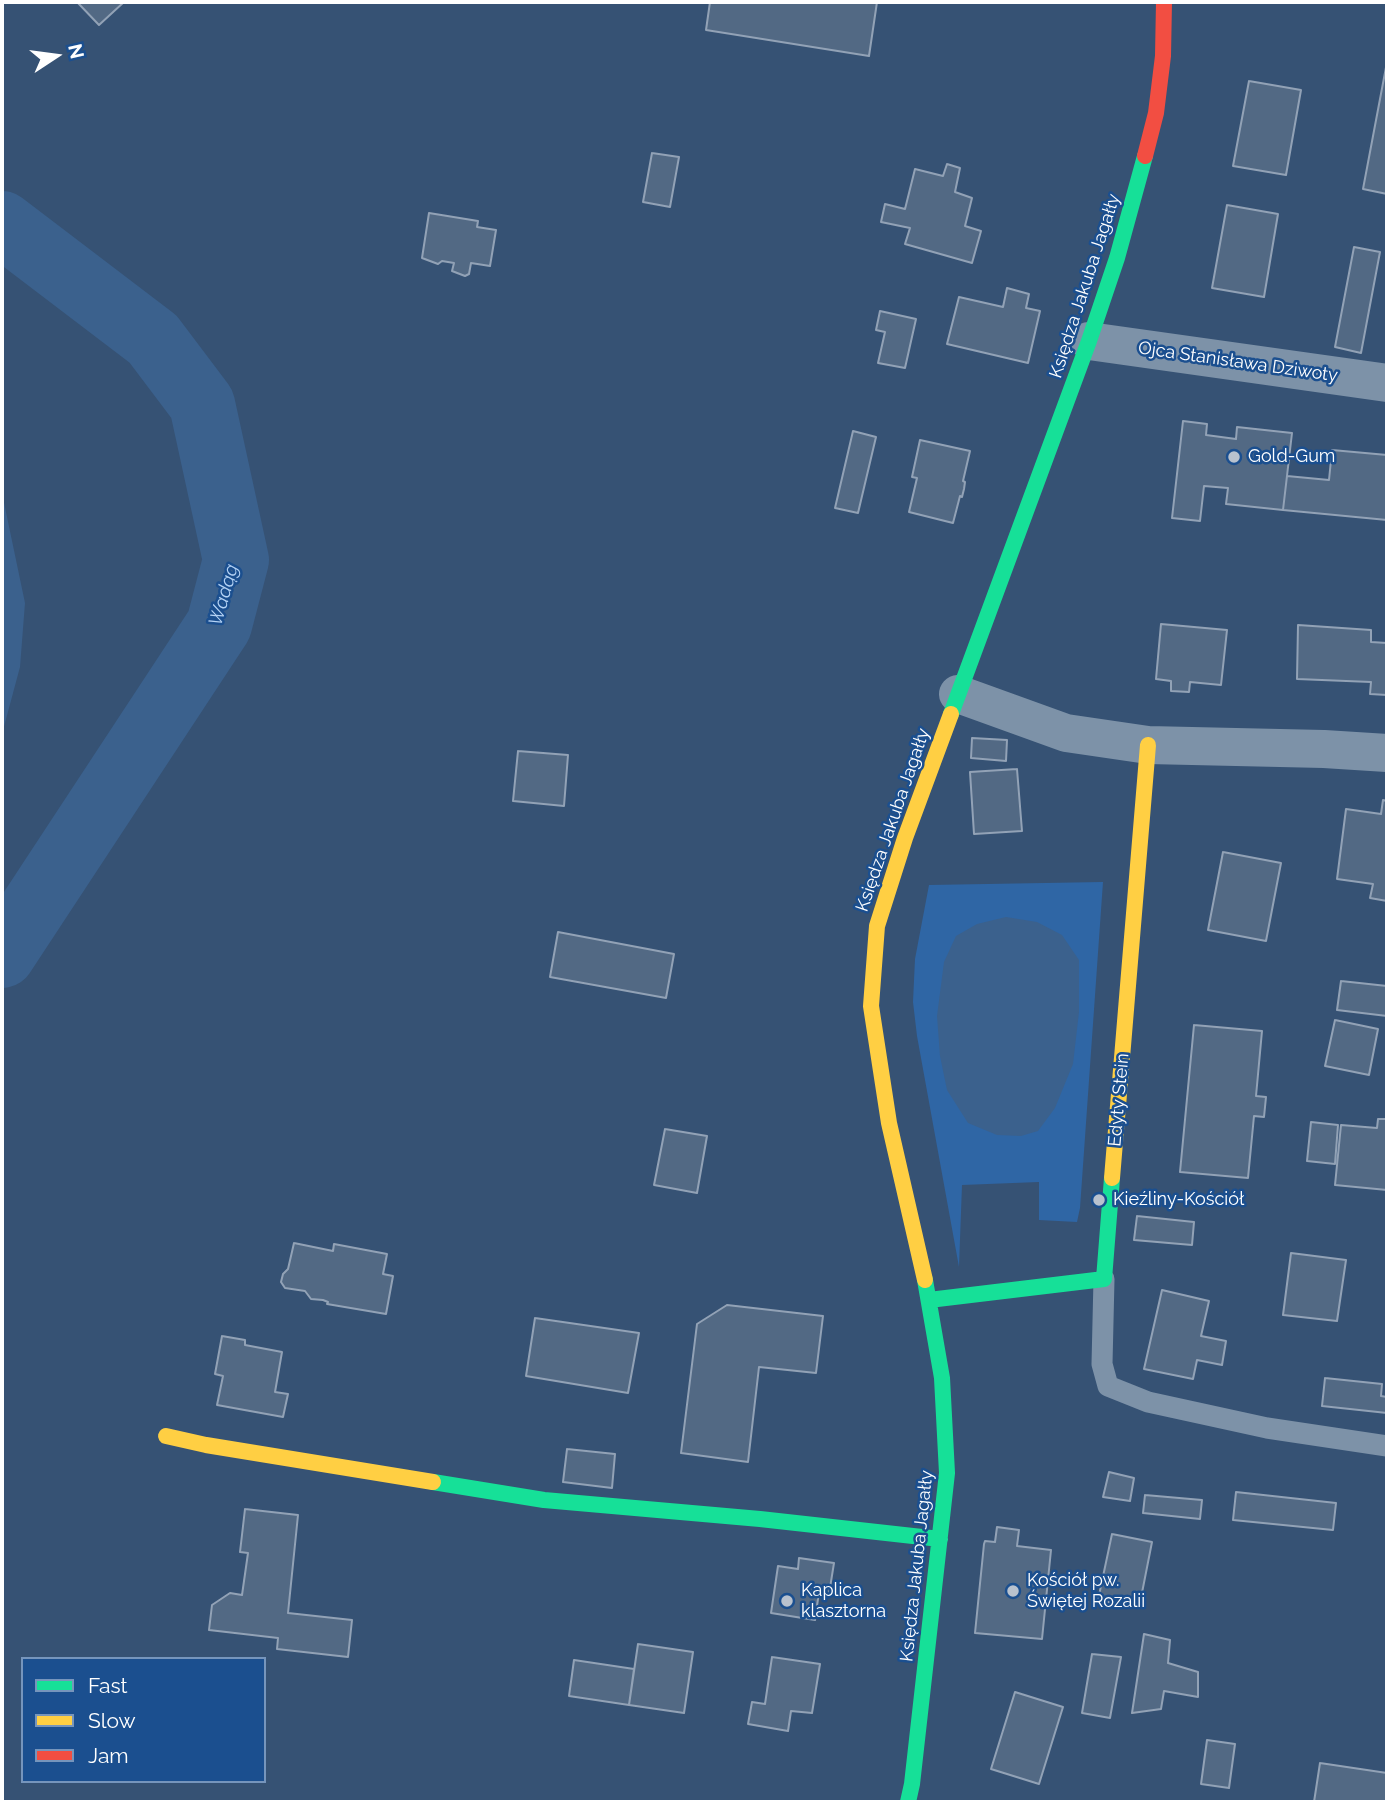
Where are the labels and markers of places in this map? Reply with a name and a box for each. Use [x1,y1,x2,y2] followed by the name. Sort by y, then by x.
[1248,446,1335,468] place label: Gold-Gum
[1226,449,1242,465] marker: Gold-Gum
[1113,1189,1244,1211] place label: Kieźliny-Kościół
[1091,1192,1107,1208] marker: Kieźliny-Kościół
[1027,1570,1145,1612] place label: Kościół pw. Świętej Rozalii
[801,1580,886,1622] place label: Kaplica klasztorna
[1005,1583,1021,1599] marker: Kościół pw. Świętej Rozalii
[779,1593,795,1609] marker: Kaplica klasztorna

